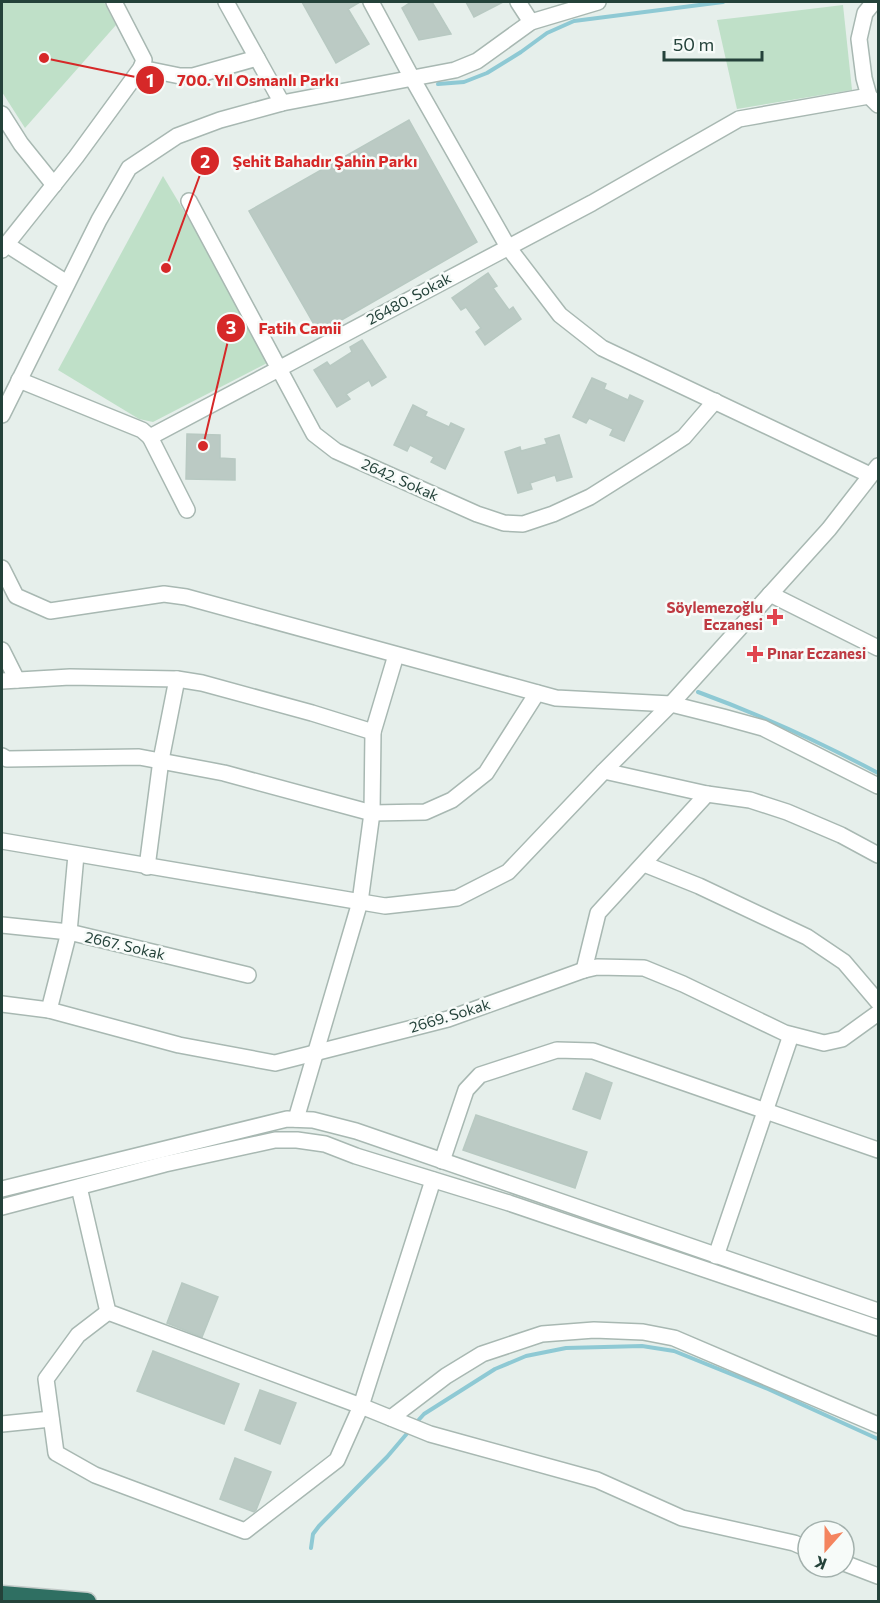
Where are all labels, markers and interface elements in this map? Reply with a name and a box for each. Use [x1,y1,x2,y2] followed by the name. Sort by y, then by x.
[664,24,762,62] scale bar
[673,33,714,55] text: 50 m
[135,63,351,97] callout: 700. Yıl Osmanlı Parkı
[146,69,154,91] text: 1
[177,70,339,89] text: 700. Yıl Osmanlı Parkı
[190,144,429,178] callout: Şehit Bahadır Şahin Parkı
[200,150,210,172] text: 2
[233,151,417,170] text: Şehit Bahadır Şahin Parkı
[363,268,454,328] street label: 26480. Sokak
[216,311,353,345] callout: Fatih Camii
[226,316,236,338] text: 3
[258,318,342,337] text: Fatih Camii
[359,454,442,504] street label: 2642. Sokak
[667,598,763,633] place label: Söylemezoğlu Eczanesi
[768,610,782,624] marker: Söylemezoğlu Eczanesi
[767,644,866,662] place label: Pınar Eczanesi
[748,647,762,661] marker: Pınar Eczanesi
[83,927,167,963] street label: 2667. Sokak
[407,994,492,1036] street label: 2669. Sokak
[796,1519,856,1579] north arrow
[812,1553,829,1574] text: K

